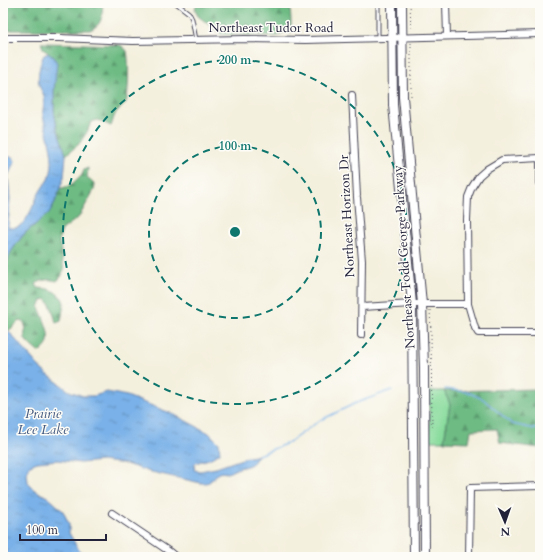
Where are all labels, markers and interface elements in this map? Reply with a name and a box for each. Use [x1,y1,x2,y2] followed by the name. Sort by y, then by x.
[209,19,334,37] street label: Northeast Tudor Road
[219,52,252,68] text: 200 m
[219,138,252,154] text: 100 m
[335,154,359,278] street label: Northeast Horizon Dr
[389,164,419,349] street label: Northeast Todd George Parkway
[228,225,242,239] centre of rings
[18,404,69,439] water label: Prairie Lee Lake
[485,502,525,542] north arrow
[20,516,106,542] scale bar
[26,522,59,538] text: 100 m
[500,524,510,539] text: N

